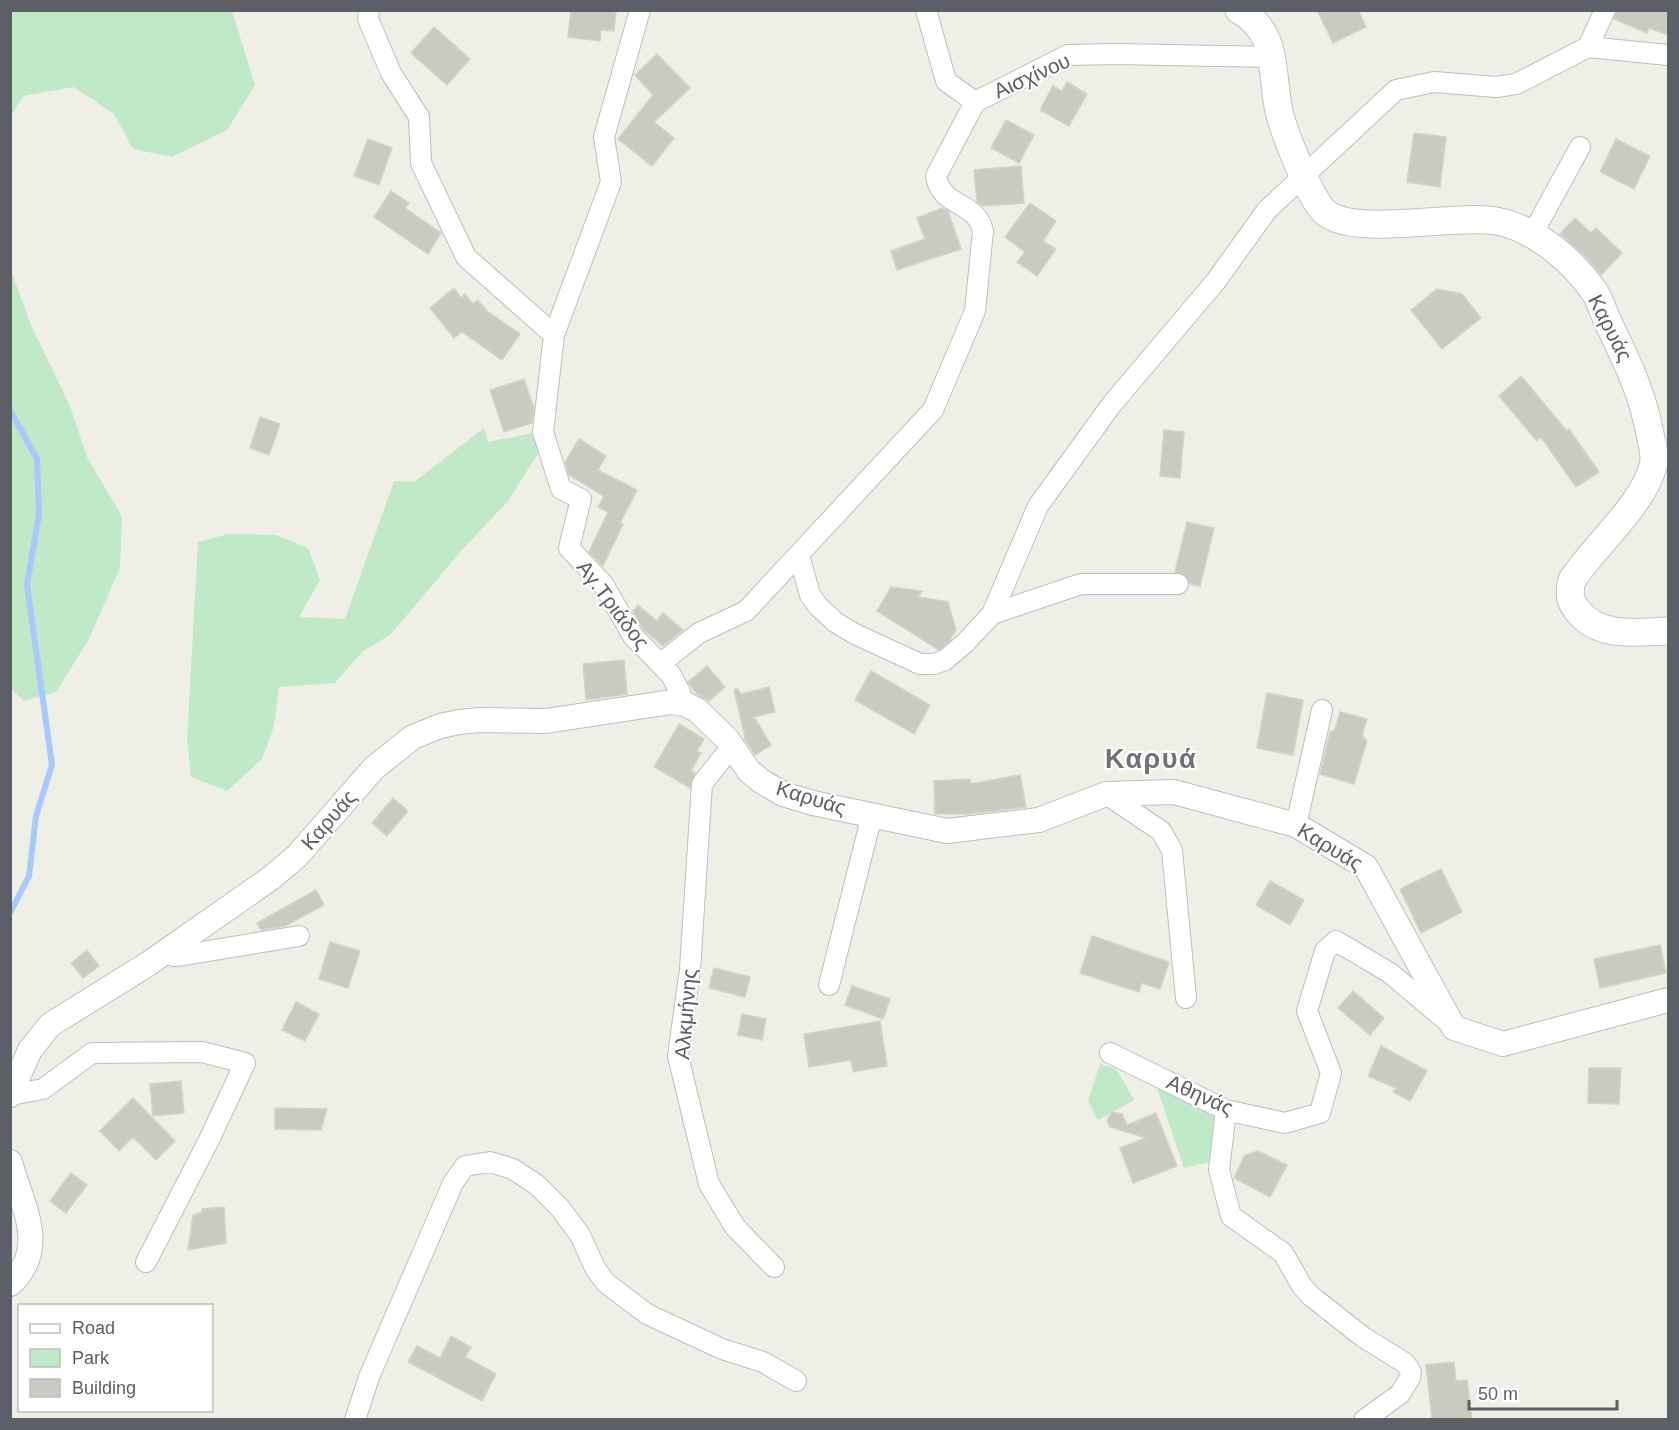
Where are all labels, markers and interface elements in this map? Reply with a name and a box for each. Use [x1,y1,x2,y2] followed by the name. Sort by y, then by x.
[990,49,1073,103] street label: Αισχίνου
[1584,291,1637,365] street label: Καρυάς
[573,556,654,654] street label: Αγ.Τριάδος
[1105,744,1197,774] district label: Καρυά
[774,776,849,819] street label: Καρυάς
[296,785,361,854] street label: Καρυάς
[1294,818,1367,875] street label: Καρυάς
[670,968,701,1060] street label: Αλκμήνης
[1163,1070,1237,1119] street label: Αθηνάς
[18,1304,213,1412] legend
[72,1318,115,1338] text: Road
[72,1348,110,1368] text: Park
[1469,1373,1618,1411] scale bar
[72,1378,136,1398] text: Building
[1478,1384,1518,1404] text: 50 m

